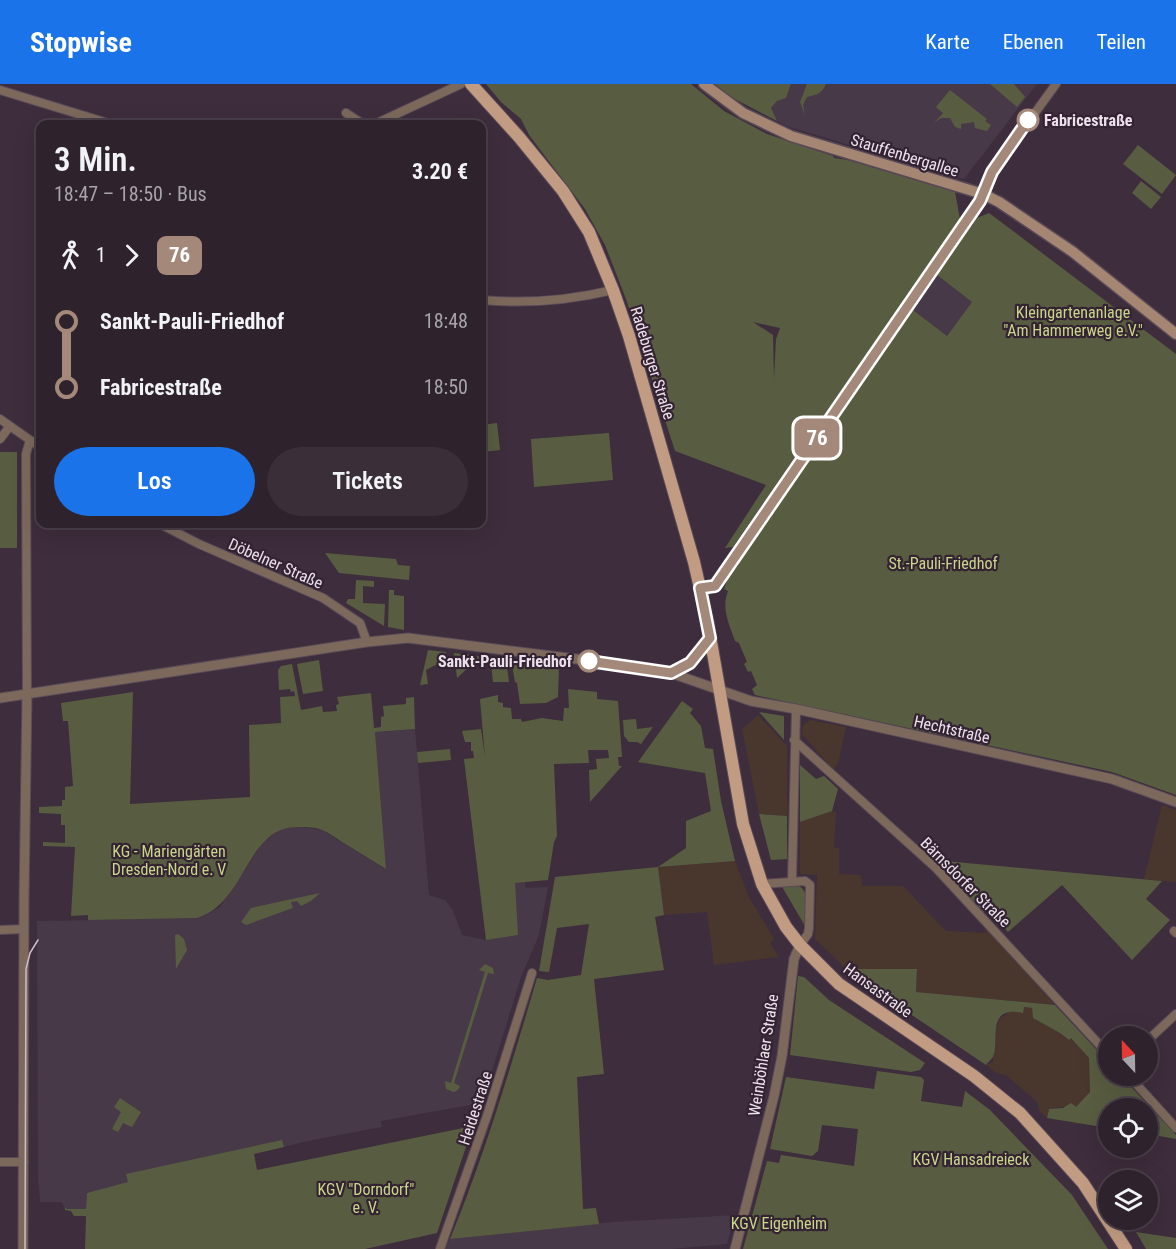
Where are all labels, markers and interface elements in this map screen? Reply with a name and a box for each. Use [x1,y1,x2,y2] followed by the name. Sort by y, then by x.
[30,26,132,59] text: Stopwise
[925,30,970,54] text: Karte
[1003,30,1064,54] text: Ebenen
[1097,30,1146,54] text: Teilen
[1017,109,1039,131] marker: Fabricestraße
[1044,111,1133,130] place label: Fabricestraße
[849,130,961,181] street label: Stauffenbergallee
[54,140,137,179] text: 3 Min.
[412,159,468,184] text: 3.20 €
[54,182,207,206] text: 18:47 – 18:50 · Bus
[54,239,87,272] icon: walk
[115,239,148,272] icon: forward
[96,243,106,267] text: 1
[169,243,190,267] text: 76
[1003,303,1143,340] park label: Kleingartenanlage "Am Hammerweg e.V."
[626,304,679,422] street label: Radeburger Straße
[100,309,284,334] text: Sankt-Pauli-Friedhof
[424,309,468,333] text: 18:48
[100,375,222,400] text: Fabricestraße
[424,375,468,399] text: 18:50
[790,418,844,458] line badge: 76
[806,426,828,450] text: 76
[54,447,255,516] button: Los
[267,447,468,516] button: Tickets
[226,534,326,593] street label: Döbelner Straße
[888,554,998,573] park label: St.-Pauli-Friedhof
[578,650,600,672] marker: Sankt-Pauli-Friedhof
[438,652,573,671] place label: Sankt-Pauli-Friedhof
[912,712,992,747] street label: Hechtstraße
[917,833,1015,931] street label: Bärnsdorfer Straße
[112,842,226,879] park label: KG - Mariengärten Dresden-Nord e. V
[840,959,916,1022] street label: Hansastraße
[744,993,782,1117] street label: Weinböhlaer Straße
[1098,1026,1158,1086] north arrow
[1098,1026,1158,1230] map controls
[455,1069,496,1148] street label: Heidestraße
[1098,1098,1158,1158] button: locate
[913,1150,1030,1169] park label: KGV Hansadreieck
[1098,1170,1158,1230] button: layers
[318,1180,414,1217] park label: KGV "Dorndorf" e. V.
[731,1214,827,1233] park label: KGV Eigenheim

